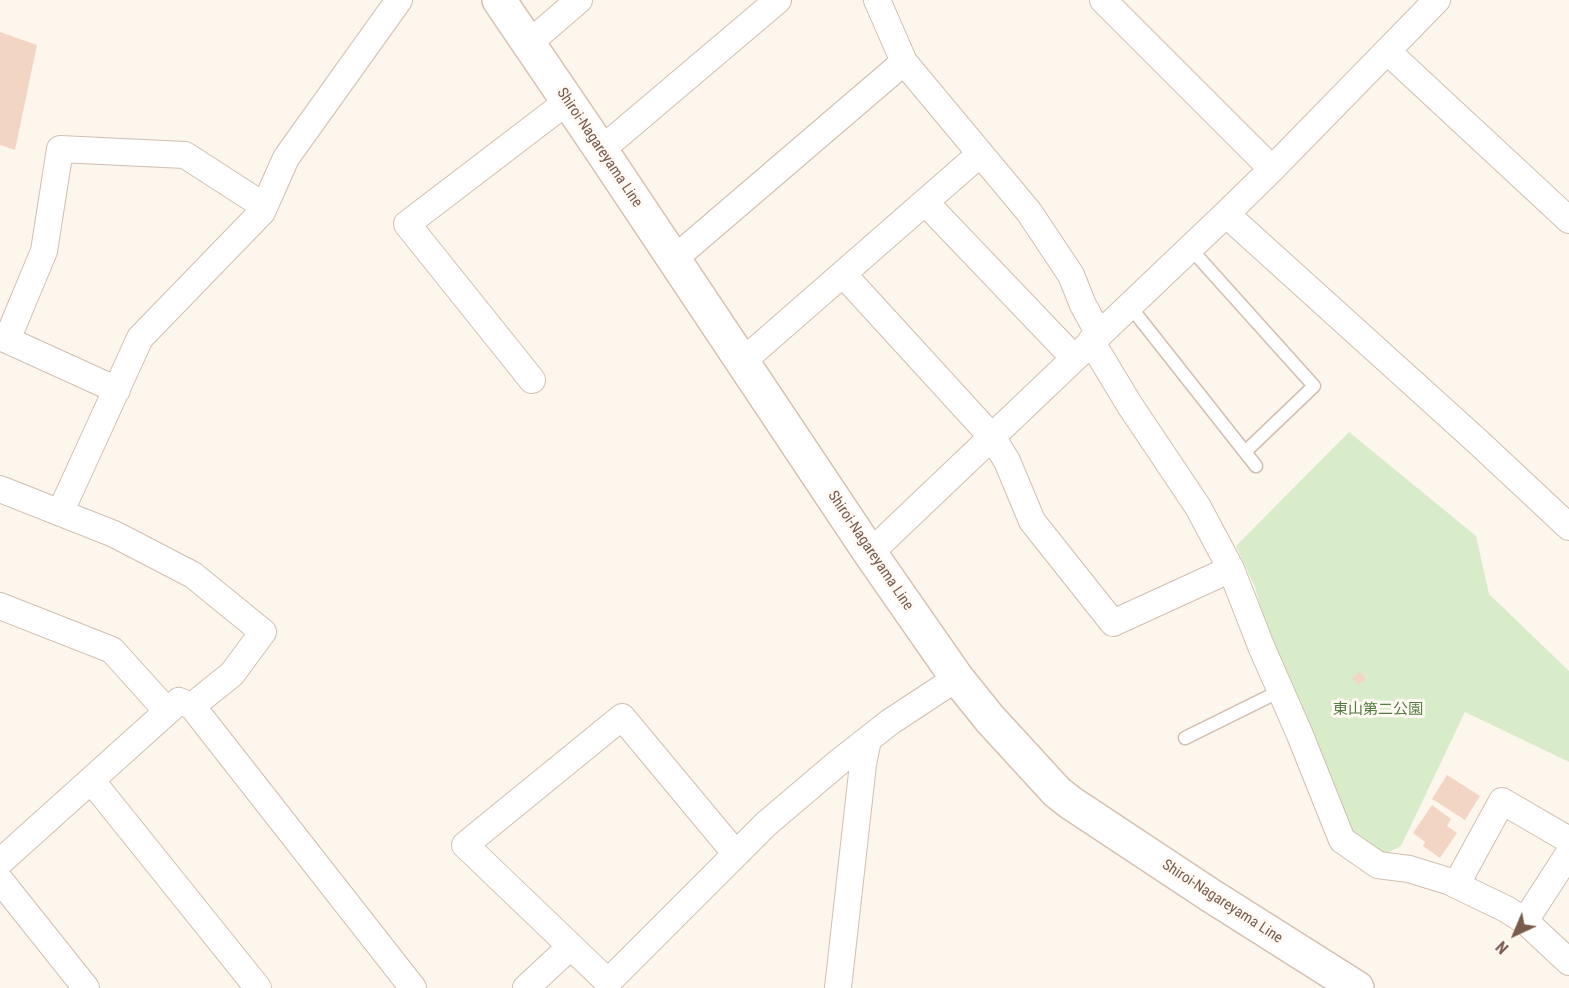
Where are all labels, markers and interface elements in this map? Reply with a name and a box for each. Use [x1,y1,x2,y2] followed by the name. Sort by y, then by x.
[552,85,646,211] street label: Shiroi-Nagareyama Line
[823,488,917,614] street label: Shiroi-Nagareyama Line
[1333,701,1423,719] park label: 東山第二公園
[1158,856,1286,948] street label: Shiroi-Nagareyama Line
[1485,904,1545,964] north arrow
[1492,937,1512,958] text: N

